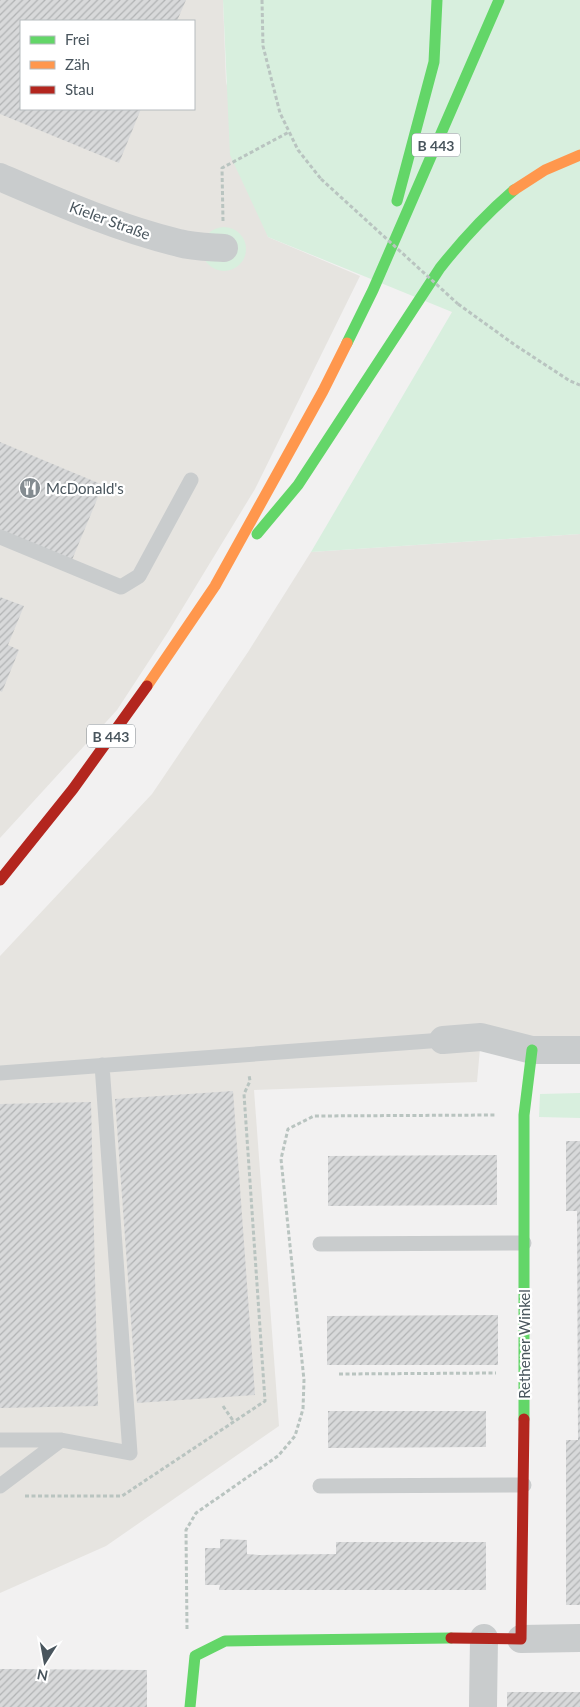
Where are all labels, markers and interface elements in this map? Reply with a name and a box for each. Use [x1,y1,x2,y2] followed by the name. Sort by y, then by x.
[20,20,195,110] legend
[65,30,90,48] text: Frei
[65,55,90,73] text: Zäh
[65,80,94,98] text: Stau
[412,134,460,156] road number: B 443
[67,197,153,243] street label: Kieler Straße
[18,476,42,500] restaurant icon: McDonald's
[46,479,124,497] place label: McDonald's
[87,724,135,748] road number: B 443
[515,1289,533,1399] street label: Rethener Winkel
[20,1637,70,1687] north arrow
[36,1666,49,1685] text: N

